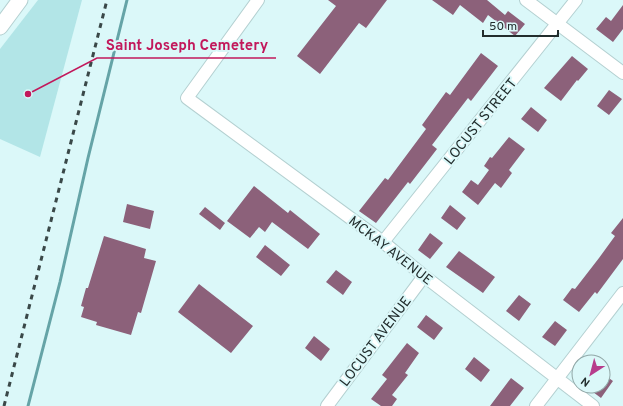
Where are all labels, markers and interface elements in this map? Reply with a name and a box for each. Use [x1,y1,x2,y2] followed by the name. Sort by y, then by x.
[483,12,558,38] scale bar
[489,19,517,35] text: 50 m
[97,31,276,58] callout: Saint Joseph Cemetery
[106,37,269,56] text: Saint Joseph Cemetery
[441,75,521,169] street label: LOCUST STREET
[345,213,436,289] street label: MCKAY AVENUE
[337,293,416,390] street label: LOCUST AVENUE
[571,354,611,394] north arrow
[578,373,593,389] text: N

